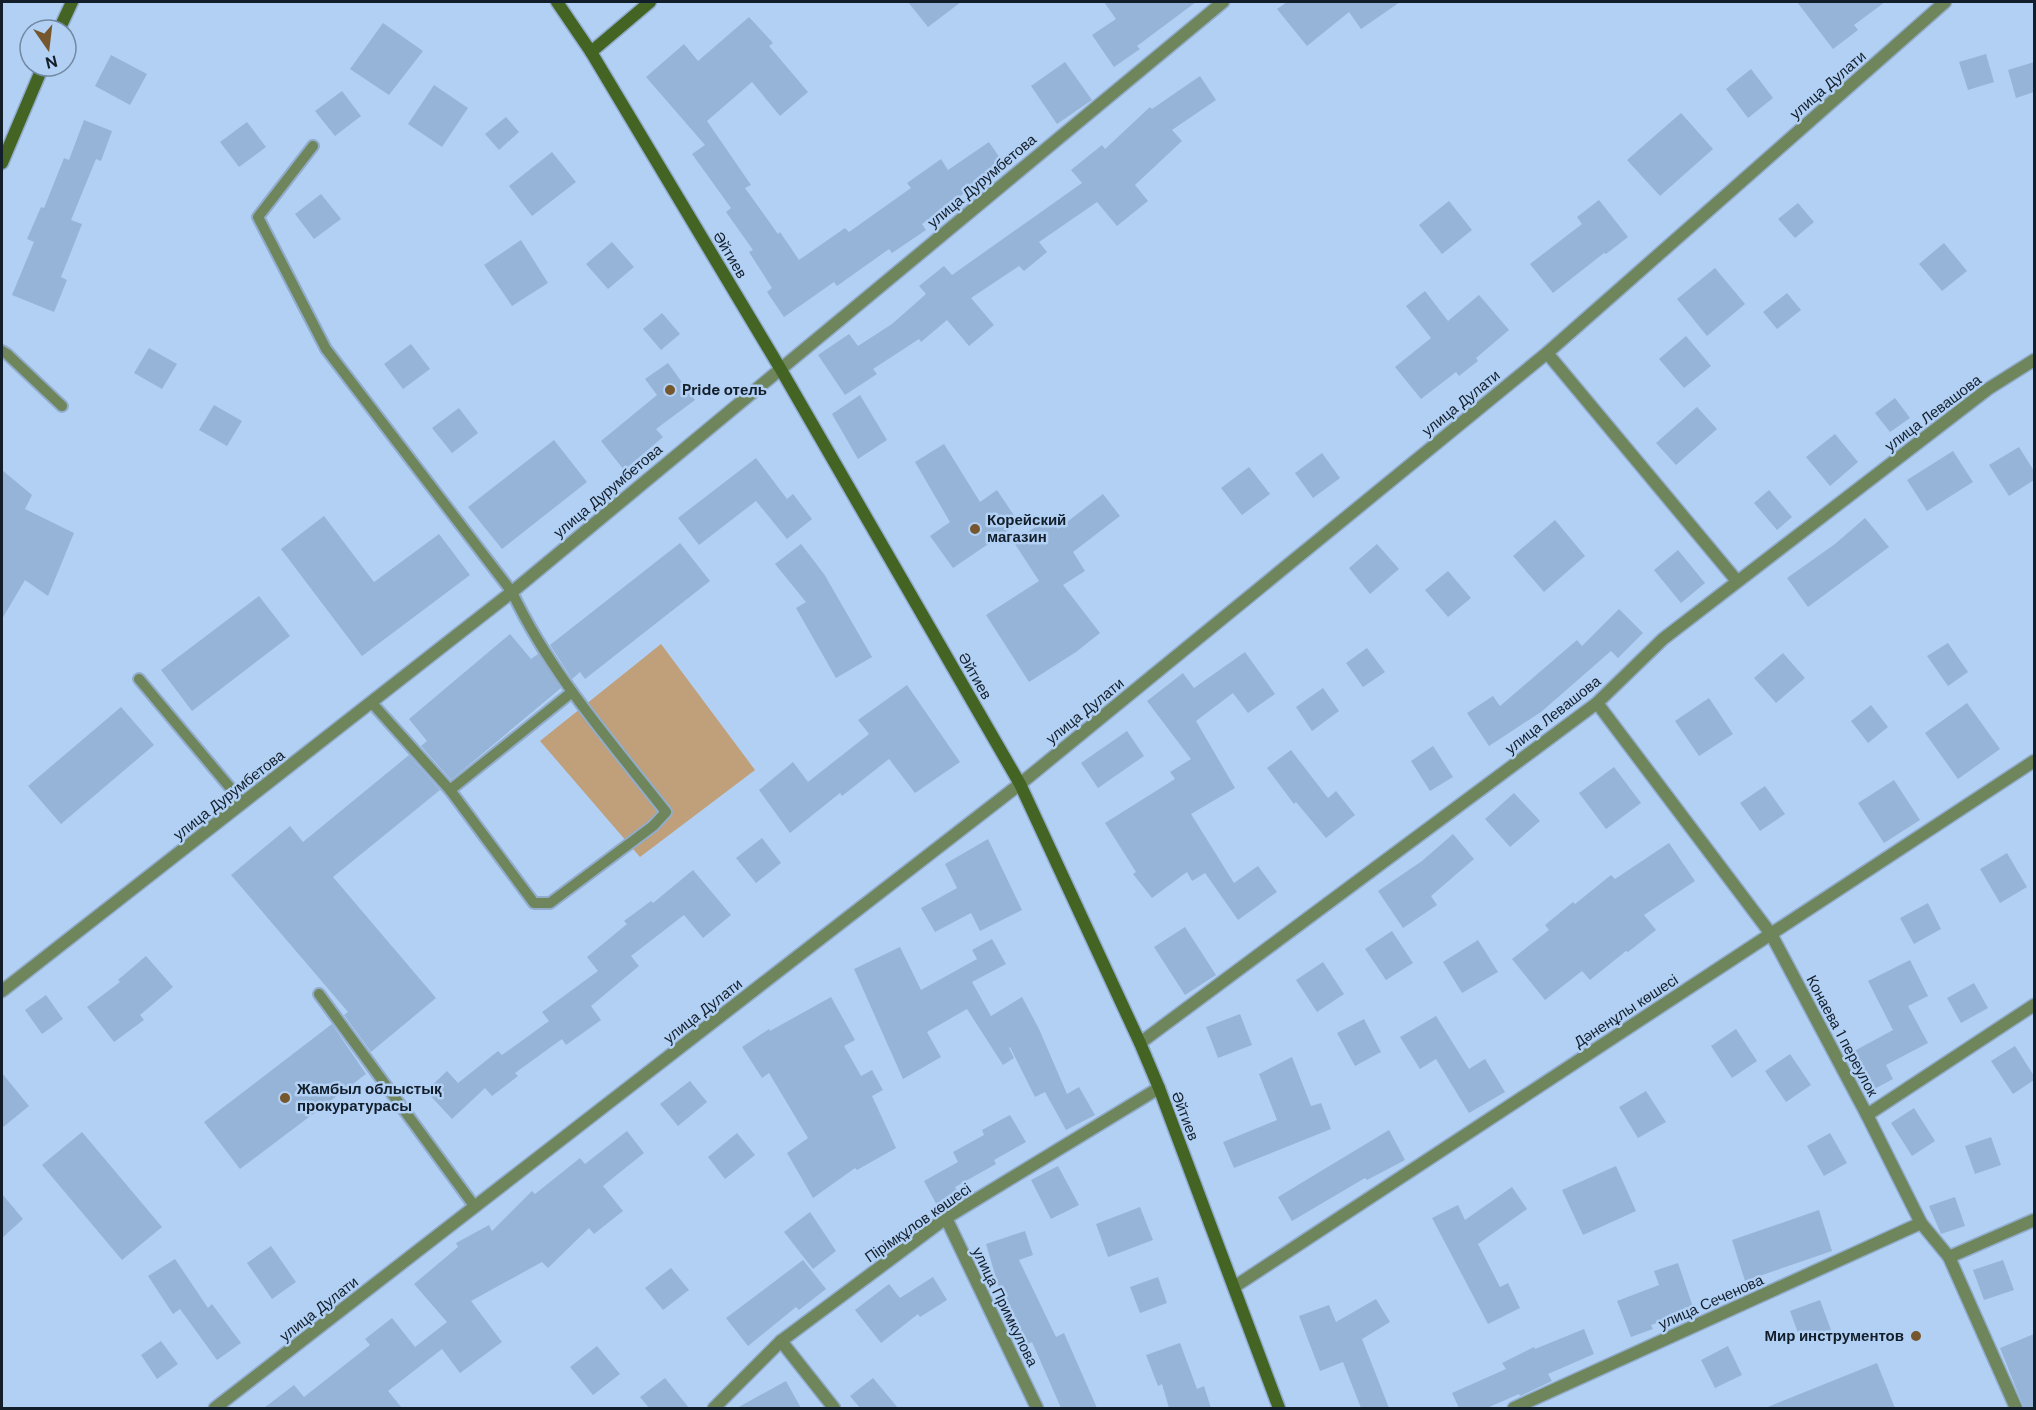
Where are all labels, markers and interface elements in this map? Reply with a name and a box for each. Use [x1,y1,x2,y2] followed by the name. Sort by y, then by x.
[18,18,78,78] north arrow
[1786,46,1870,124] street label: улица Дулати
[43,50,60,74] text: N
[923,129,1041,232] street label: улица Дурумбетова
[708,228,752,282] street label: Әйтиев
[1418,365,1504,441] street label: улица Дулати
[1881,370,1986,456] street label: улица Левашова
[682,380,767,400] place label: Pride отель
[663,383,677,397] marker: Pride отель
[549,439,667,542] street label: улица Дурумбетова
[987,510,1066,547] place label: Корейский магазин
[968,522,982,536] marker: Корейский магазин
[954,649,996,703] street label: Әйтиев
[1501,671,1605,759] street label: улица Левашова
[1042,673,1128,749] street label: улица Дулати
[169,745,289,845] street label: улица Дурумбетова
[1570,970,1682,1052] street label: Дәненұлы көшесі
[1802,972,1883,1101] street label: Конаева 1 переулок
[659,974,747,1048] street label: улица Дулати
[296,1079,442,1116] place label: Жамбыл облыстық прокуратурасы
[1166,1089,1204,1144] street label: Әйтиев
[278,1091,292,1105] marker: Жамбыл облыстық прокуратурасы
[861,1179,975,1267] street label: Пірімқұлов көшесі
[967,1244,1043,1371] street label: улица Примкулова
[1655,1270,1767,1334] street label: улица Сеченова
[275,1272,363,1346] street label: улица Дулати
[1764,1326,1904,1346] place label: Мир инструментов
[1909,1329,1923,1343] marker: Мир инструментов

